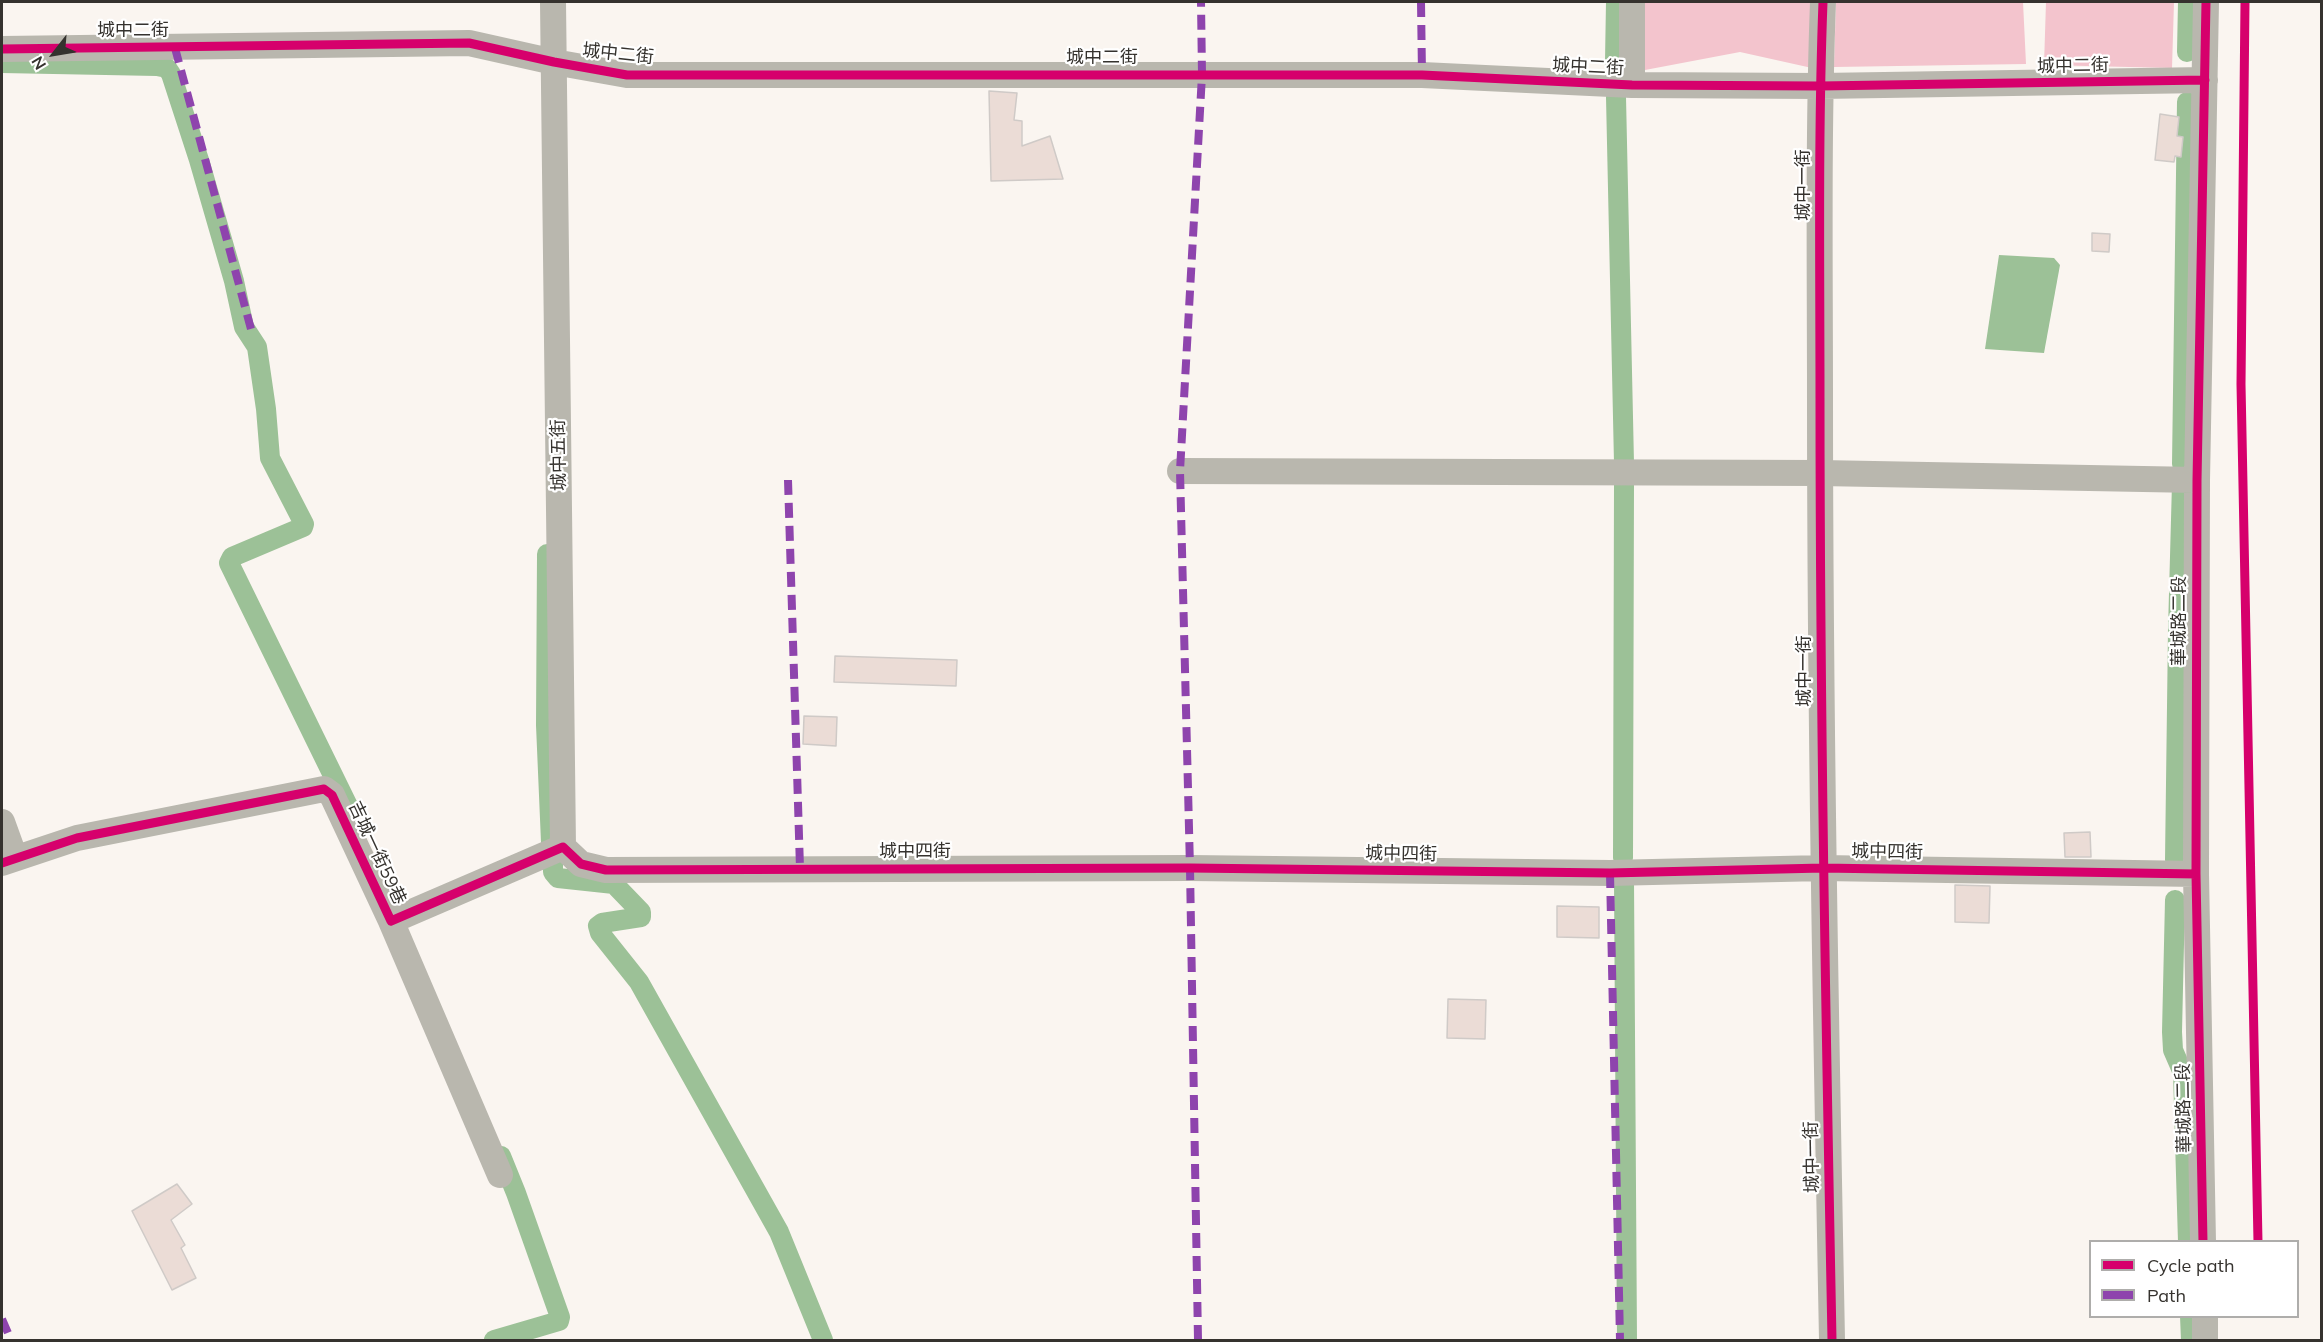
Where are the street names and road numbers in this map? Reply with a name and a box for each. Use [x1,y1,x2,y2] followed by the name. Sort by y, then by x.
[97,20,169,42] street label: 城中二街
[581,39,655,69] street label: 城中二街
[1066,47,1138,69] street label: 城中二街
[1551,54,1625,80] street label: 城中二街
[2037,55,2109,77] street label: 城中二街
[1793,149,1815,221] street label: 城中一街
[548,419,570,491] street label: 城中五街
[2169,576,2191,666] street label: 華城路二段
[1794,635,1816,707] street label: 城中一街
[344,798,410,908] street label: 吉城一街59巷
[879,841,951,863] street label: 城中四街
[1851,841,1923,863] street label: 城中四街
[1365,843,1437,865] street label: 城中四街
[2172,1063,2196,1153] street label: 華城路二段
[1801,1121,1823,1193] street label: 城中一街

